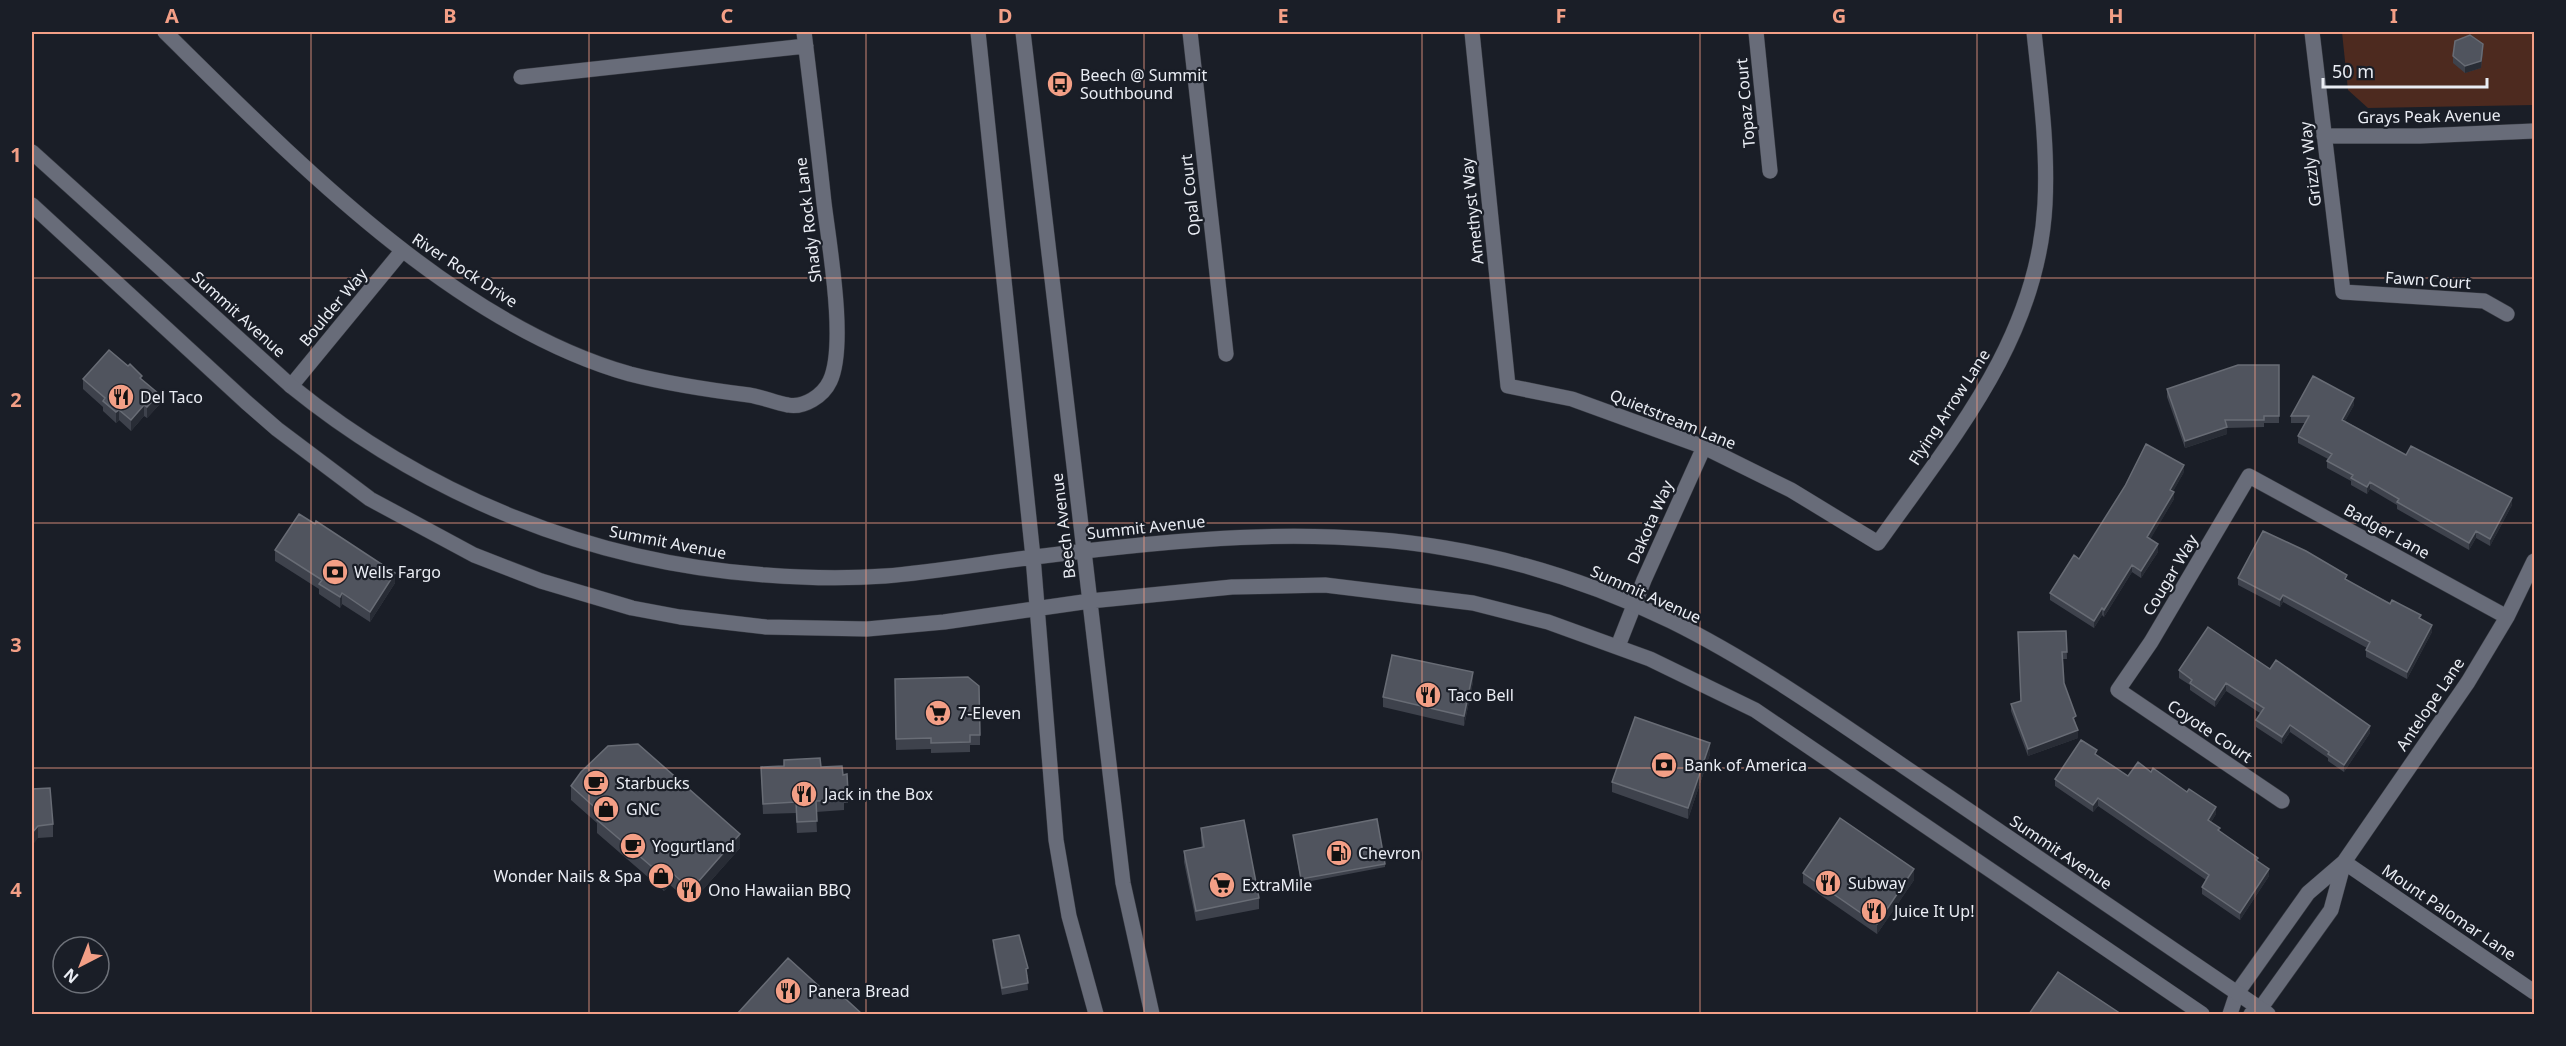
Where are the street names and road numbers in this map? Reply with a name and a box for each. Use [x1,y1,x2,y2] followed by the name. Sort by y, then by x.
[1730,57,1760,149] street label: Topaz Court
[2357,104,2501,128] street label: Grays Peak Avenue
[2294,119,2326,208] street label: Grizzly Way
[1175,153,1205,237] street label: Opal Court
[789,156,827,284] street label: Shady Rock Lane
[1455,156,1489,266] street label: Amethyst Way
[408,228,522,312] street label: River Rock Drive
[294,263,373,351] street label: Boulder Way
[187,266,291,362] street label: Summit Avenue
[2384,266,2472,294] street label: Fawn Court
[1903,345,1995,469] street label: Flying Arrow Lane
[1607,384,1739,454] street label: Quietstream Lane
[1046,472,1080,580] street label: Beech Avenue
[1622,476,1679,567] street label: Dakota Way
[2340,498,2434,564] street label: Badger Lane
[1086,510,1206,544] street label: Summit Avenue
[608,520,728,564] street label: Summit Avenue
[2137,530,2203,620] street label: Cougar Way
[1587,560,1705,628] street label: Summit Avenue
[2391,653,2469,755] street label: Antelope Lane
[2163,694,2257,768] street label: Coyote Court
[2006,810,2116,894] street label: Summit Avenue
[2378,859,2520,965] street label: Mount Palomar Lane

